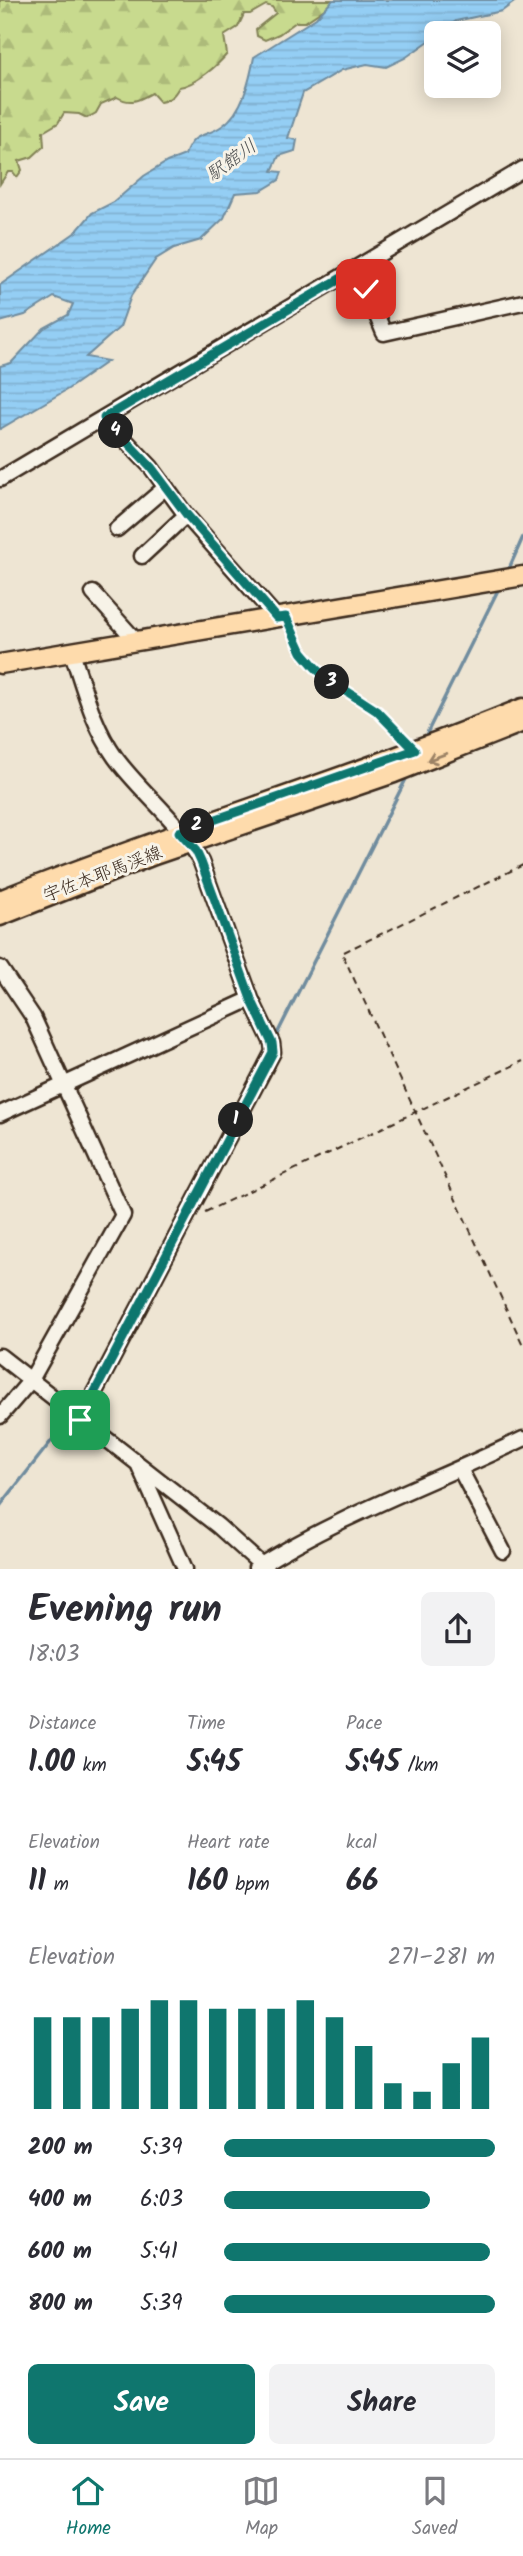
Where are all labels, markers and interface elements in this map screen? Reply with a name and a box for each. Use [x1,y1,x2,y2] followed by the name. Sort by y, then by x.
[424,21,501,98] map controls
[424,21,501,98] button: layers
[200,132,264,190] water label: 駅館川
[336,259,396,319] pin
[347,270,385,308] icon: check
[99,414,134,448] pin: 4
[110,415,121,445] text: 4
[314,664,350,700] pin: 3
[326,666,337,696] text: 3
[426,751,448,764] one-way arrow
[180,808,214,844] pin: 2
[191,810,202,840] text: 2
[39,839,167,911] street label: 宇佐本耶馬渓線
[218,1102,254,1138] pin: 1
[233,1104,238,1134] text: 1
[50,1390,110,1450] pin
[61,1401,99,1439] icon: arrive
[28,1581,222,1641] text: Evening run
[421,1592,495,1666] button: share
[28,1637,79,1673] text: 18:03
[28,1709,96,1739] text: Distance
[187,1709,225,1739] text: Time
[346,1709,382,1739] text: Pace
[28,1739,75,1787] text: 1.00
[187,1739,241,1787] text: 5:45
[346,1739,400,1787] text: 5:45
[75,1751,107,1781] text: km
[400,1751,438,1781] text: /km
[28,1828,100,1858] text: Elevation
[187,1828,270,1858] text: Heart rate
[346,1828,377,1858] text: kcal
[28,1858,46,1906] text: 11
[187,1858,228,1906] text: 160
[346,1858,379,1906] text: 66
[46,1870,69,1900] text: m
[228,1870,270,1900] text: bpm
[28,1940,115,1976] text: Elevation
[388,1940,495,1976] text: 271–281 m
[28,2130,93,2166] text: 200 m
[140,2130,182,2166] text: 5:39
[28,2182,92,2218] text: 400 m
[140,2182,183,2218] text: 6:03
[28,2234,92,2270] text: 600 m
[140,2234,178,2270] text: 5:41
[28,2286,93,2322] text: 800 m
[140,2286,182,2322] text: 5:39
[28,2364,255,2444] button: Save
[269,2364,495,2444] button: Share
[66,2472,111,2544] tab: Home
[242,2472,280,2544] tab: Map
[412,2472,457,2544] tab: Saved

